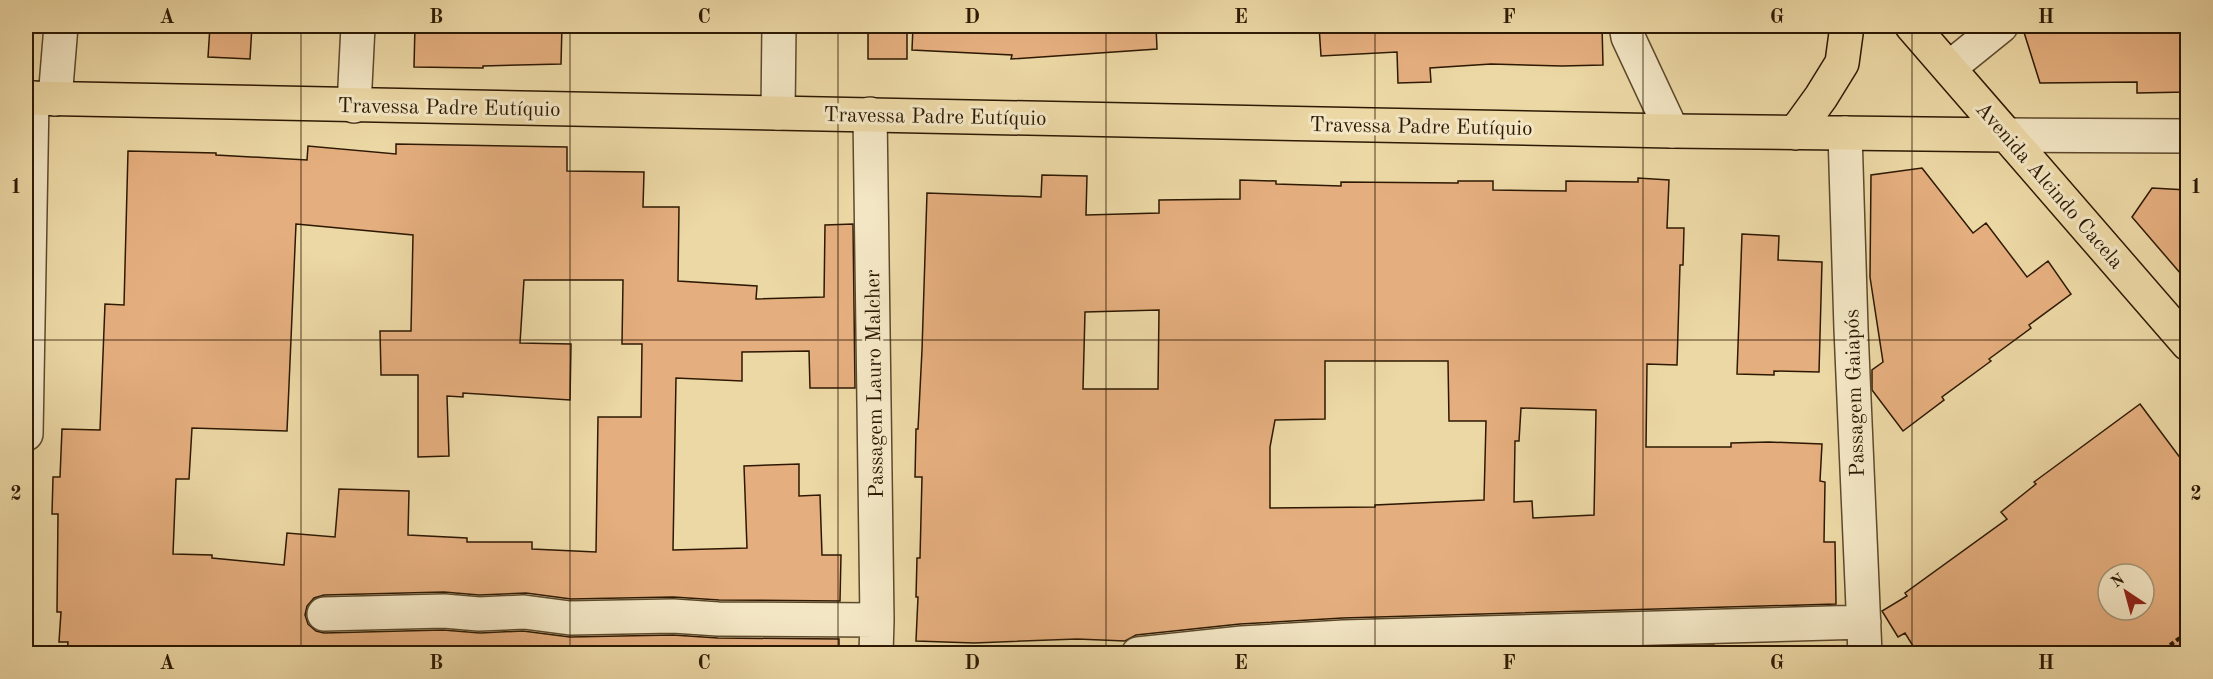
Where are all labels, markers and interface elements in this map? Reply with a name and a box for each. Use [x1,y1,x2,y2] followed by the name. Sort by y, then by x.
[159,8,175,28] text: A
[429,8,443,28] text: B
[697,8,711,28] text: C
[964,8,980,28] text: D
[1234,8,1248,28] text: E
[1502,8,1516,28] text: F
[1770,8,1784,28] text: G
[2038,8,2054,28] text: H
[337,96,561,121] street label: Travessa Padre Eutíquio
[1971,99,2127,273] street label: Avenida Alcindo Cacela
[823,105,1047,130] street label: Travessa Padre Eutíquio
[1309,115,1533,140] street label: Travessa Padre Eutíquio
[10,178,22,198] text: 1
[2190,178,2202,198] text: 1
[863,269,888,499] street label: Passagem Lauro Malcher
[1842,309,1869,477] street label: Passagem Gaiapós
[10,485,22,505] text: 2
[2190,485,2202,505] text: 2
[2096,562,2156,622] north arrow
[2109,571,2129,592] text: N
[159,654,175,674] text: A
[429,654,443,674] text: B
[697,654,711,674] text: C
[964,654,980,674] text: D
[1234,654,1248,674] text: E
[1502,654,1516,674] text: F
[1770,654,1784,674] text: G
[2038,654,2054,674] text: H

